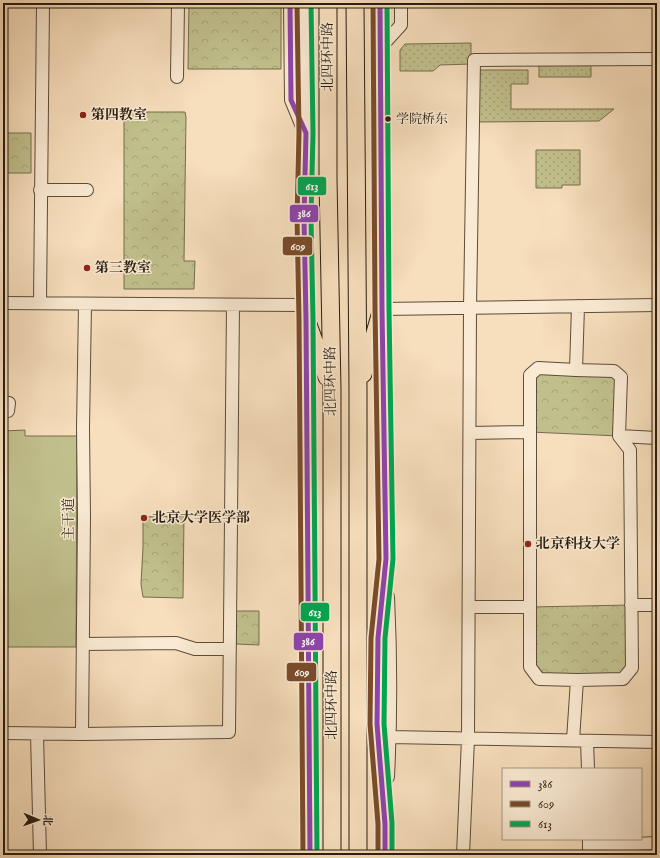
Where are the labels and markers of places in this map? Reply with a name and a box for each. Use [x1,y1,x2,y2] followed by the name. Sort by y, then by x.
[91,106,147,124] place label: 第四教室
[78,110,88,120] marker: 第四教室
[396,111,448,128] place label: 学院桥东
[383,114,393,124] marker: 学院桥东
[95,259,151,277] place label: 第三教室
[82,263,92,273] marker: 第三教室
[152,509,250,527] place label: 北京大学医学部
[139,513,149,523] marker: 北京大学医学部
[536,535,620,553] place label: 北京科技大学
[523,539,533,549] marker: 北京科技大学

